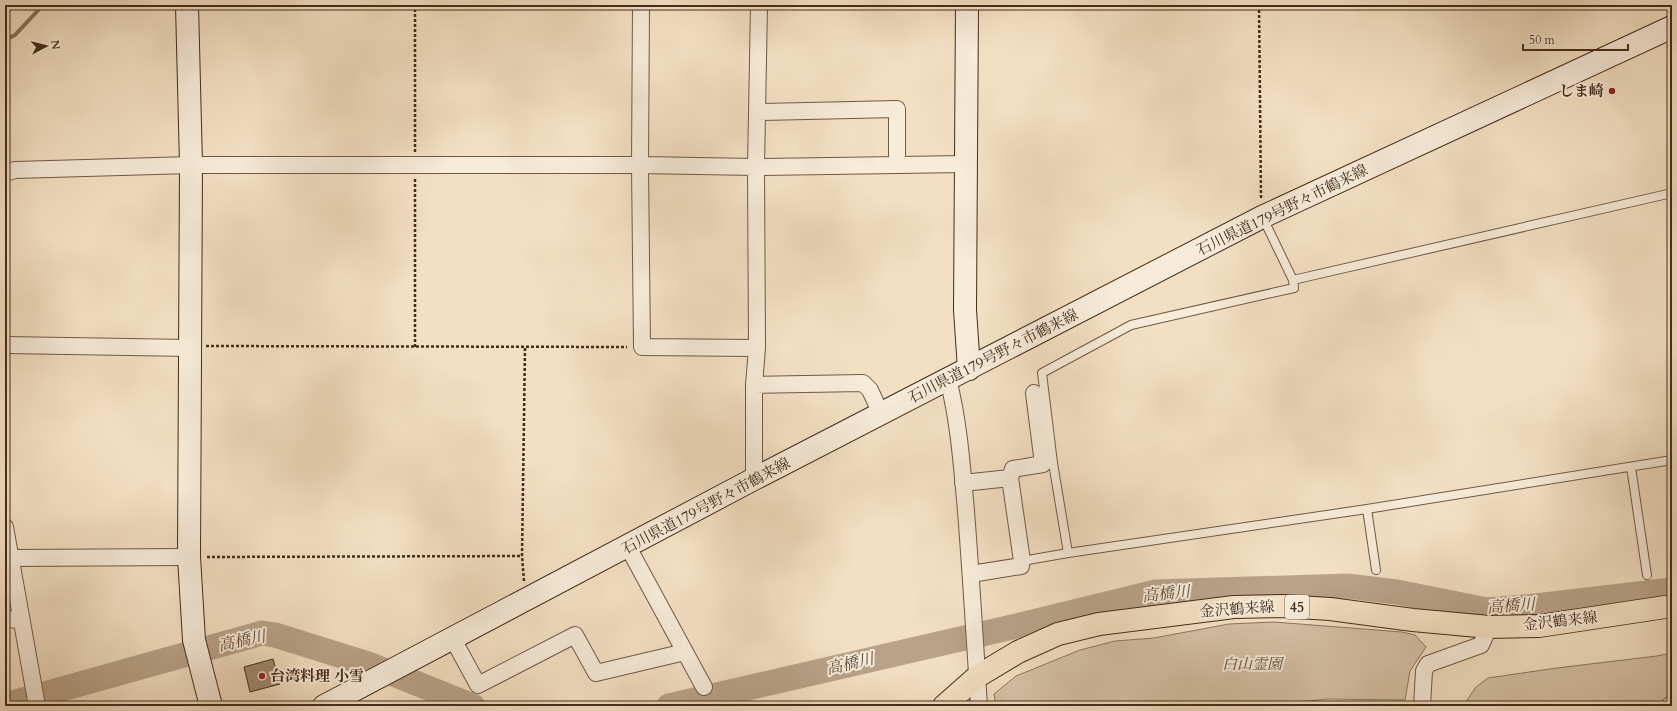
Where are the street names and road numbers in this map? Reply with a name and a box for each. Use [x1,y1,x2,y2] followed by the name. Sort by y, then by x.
[1193,160,1371,260] street label: 石川県道179号野々市鶴来線
[905,304,1081,408] street label: 石川県道179号野々市鶴来線
[618,453,794,559] street label: 石川県道179号野々市鶴来線
[1285,595,1309,619] road number: 45
[1199,596,1275,622] street label: 金沢鶴来線
[1522,607,1598,635] street label: 金沢鶴来線

